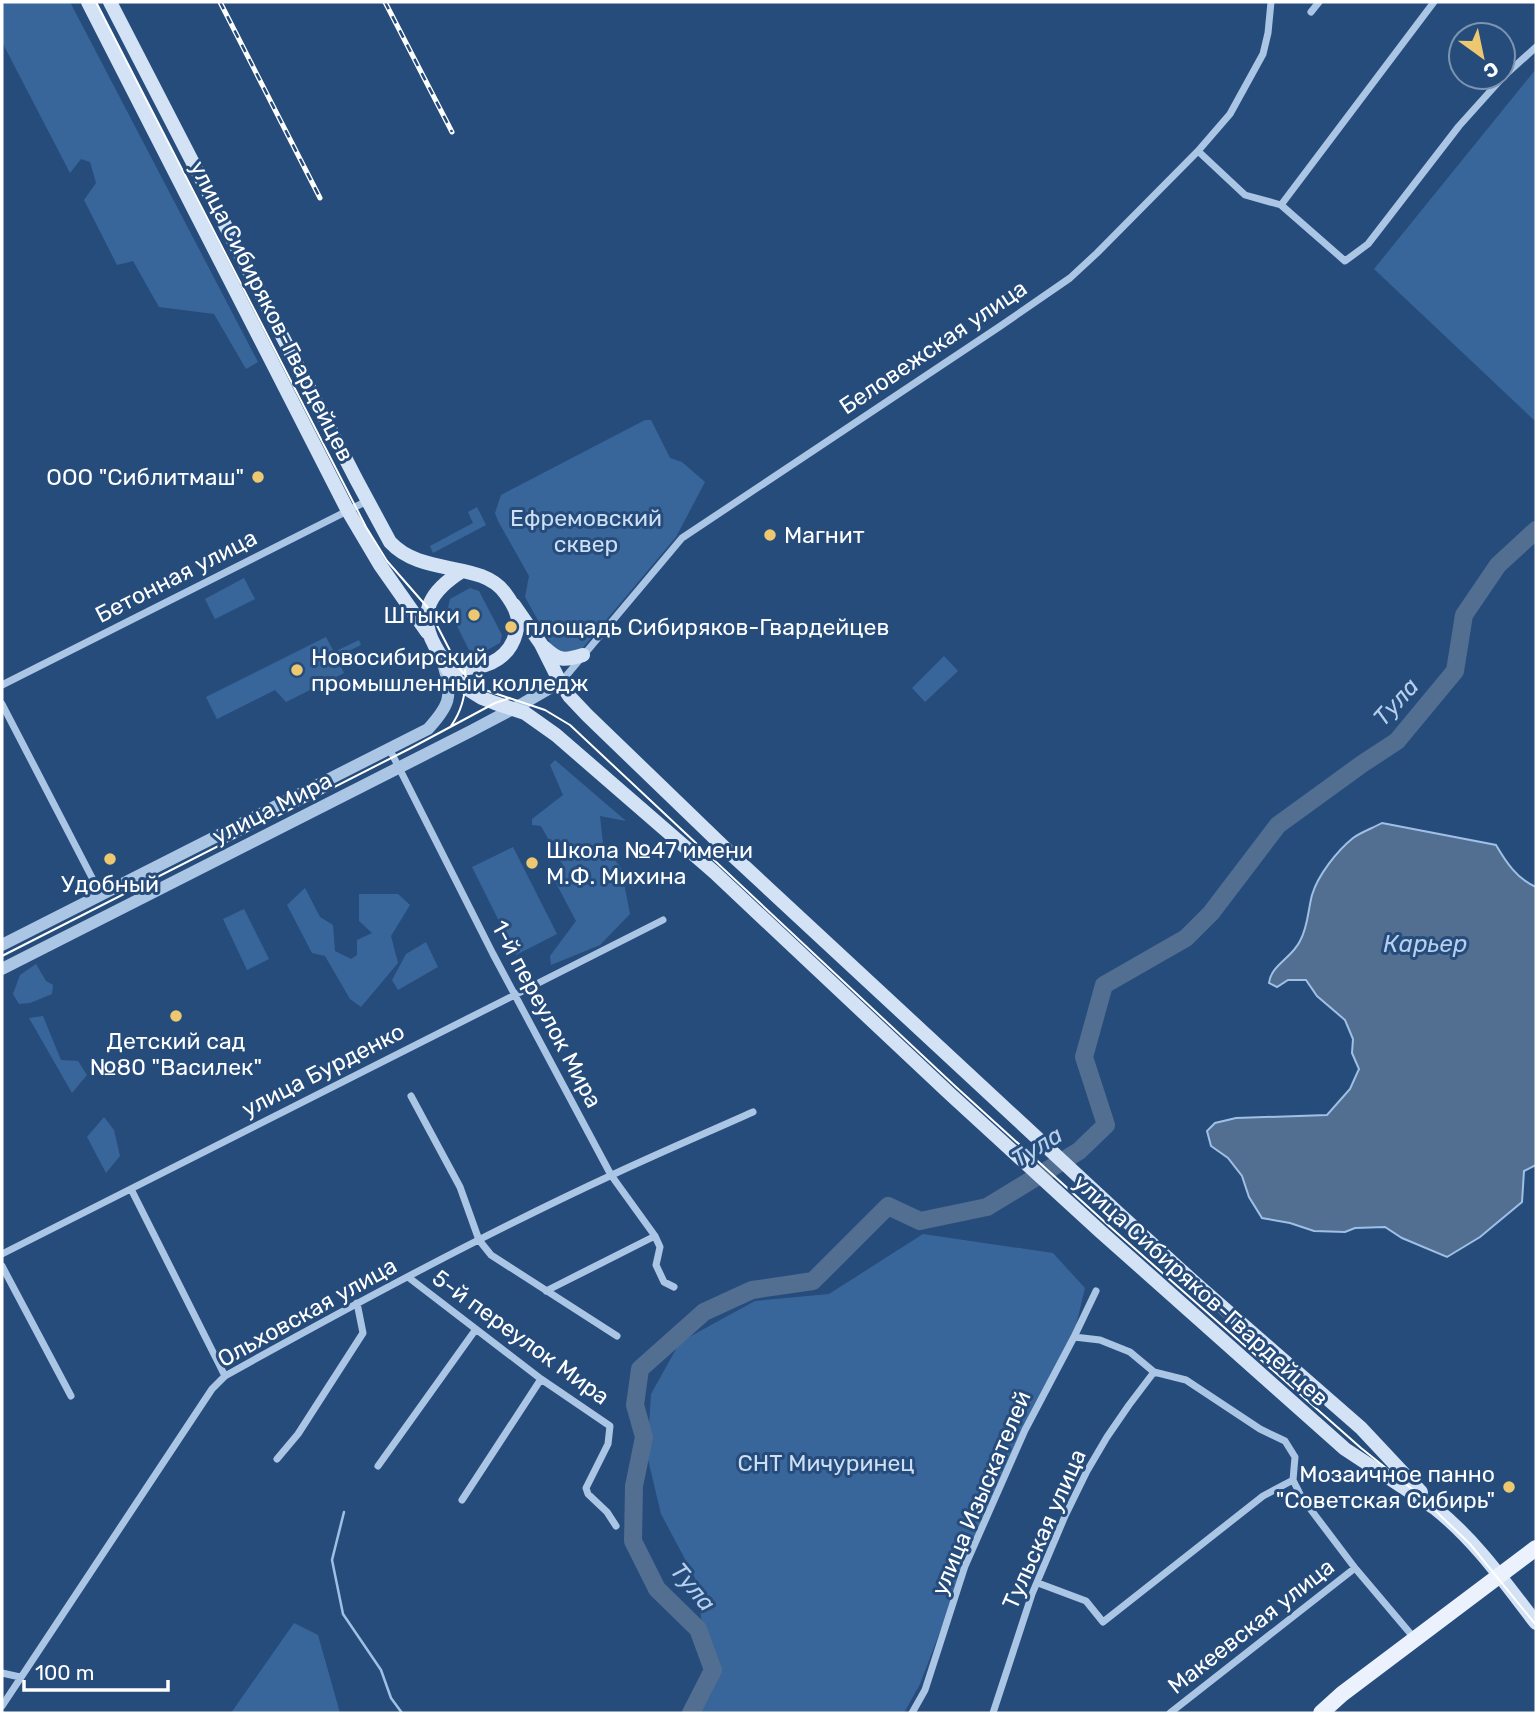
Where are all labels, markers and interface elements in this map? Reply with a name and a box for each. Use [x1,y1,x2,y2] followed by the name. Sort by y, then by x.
[1447,21,1517,91] north arrow
[1479,57,1503,83] text: С
[184,156,360,466] street label: улица Сибиряков-Гвардейцев
[834,274,1032,420] street label: Беловежская улица
[46,463,244,491] place label: ООО "Сиблитмаш"
[250,469,266,485] marker: ООО "Сиблитмаш"
[510,504,662,558] park label: Ефремовский сквер
[784,521,865,549] place label: Магнит
[91,523,261,629] street label: Бетонная улица
[762,527,778,543] marker: Магнит
[384,601,460,629] place label: Штыки
[466,607,482,623] marker: Штыки
[525,613,889,641] place label: площадь Сибиряков-Гвардейцев
[503,619,519,635] marker: площадь Сибиряков-Гвардейцев
[311,643,588,697] place label: Новосибирский промышленный колледж
[289,662,305,678] marker: Новосибирский промышленный колледж
[1367,672,1425,732] water label: Тула
[208,766,336,850] street label: улица Мира
[546,836,753,890] place label: Школа №47 имени М.Ф. Михина
[102,851,118,867] marker: Удобный
[524,855,540,871] marker: Школа №47 имени М.Ф. Михина
[61,870,159,898] place label: Удобный
[486,915,608,1113] street label: 1-й переулок Мира
[1383,930,1467,958] water label: Карьер
[168,1008,184,1024] marker: Детский сад №80 "Василек"
[237,1017,409,1123] street label: улица Бурденко
[90,1027,262,1081] place label: Детский сад №80 "Василек"
[1006,1121,1068,1173] water label: Тула
[1068,1168,1334,1412] street label: улица Сибиряков-Гвардейцев
[212,1251,402,1373] street label: Ольховская улица
[427,1263,615,1411] street label: 5-й переулок Мира
[925,1387,1037,1599] street label: улица Изыскателей
[996,1445,1092,1613] street label: Тульская улица
[737,1449,915,1477] park label: СНТ Мичуринец
[1276,1460,1495,1514] place label: Мозаичное панно "Советская Сибирь"
[1501,1479,1517,1495] marker: Мозаичное панно "Советская Сибирь"
[1162,1552,1340,1700] street label: Макеевская улица
[665,1557,721,1617] water label: Тула
[24,1648,168,1692] scale bar
[35,1660,94,1685] text: 100 m

